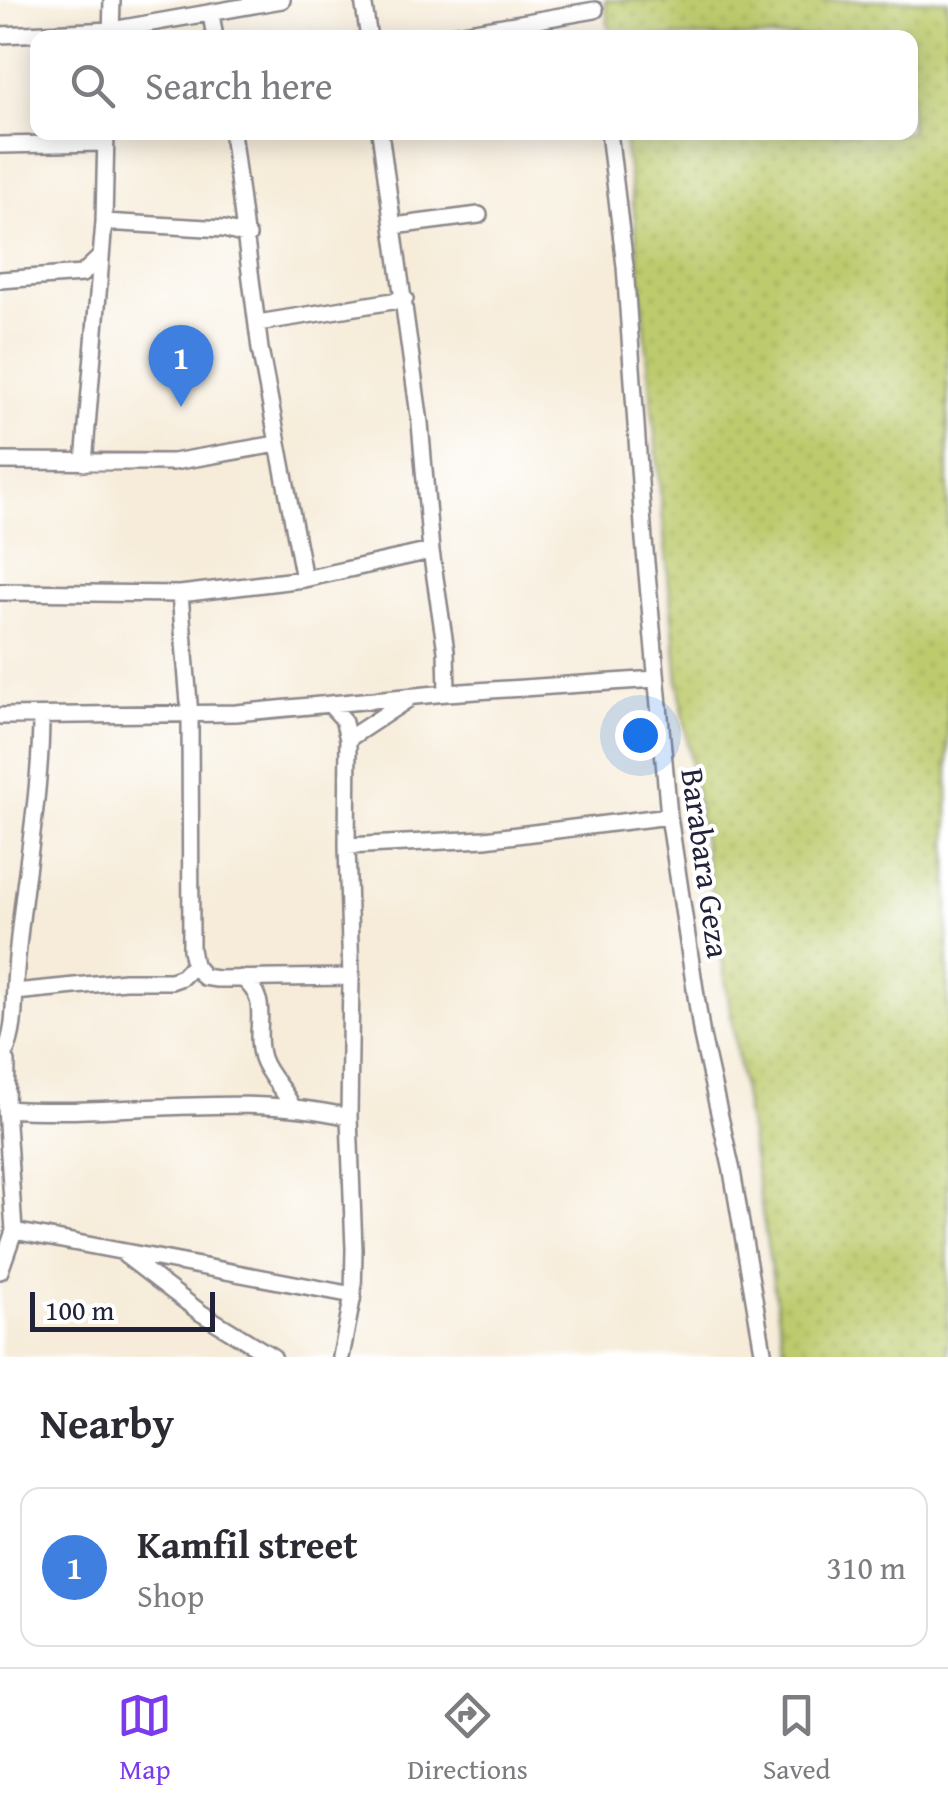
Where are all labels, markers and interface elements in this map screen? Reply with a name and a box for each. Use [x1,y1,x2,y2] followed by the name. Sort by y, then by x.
[30,30,918,140] search box
[145,57,333,113] text: Search here
[65,58,120,113] icon: search
[148,324,214,407] pin: 1
[615,710,666,761] your location
[669,765,743,961] street label: Barabara Geza
[30,1287,215,1332] scale bar
[45,1289,114,1330] text: 100 m
[40,1392,174,1453] text: Nearby
[137,1516,358,1572] text: Kamfil street
[66,1544,83,1591] text: 1
[827,1544,906,1591] text: 310 m
[137,1572,204,1619] text: Shop
[117,1688,172,1789] tab: Map
[407,1688,528,1789] tab: Directions
[763,1688,831,1789] tab: Saved

